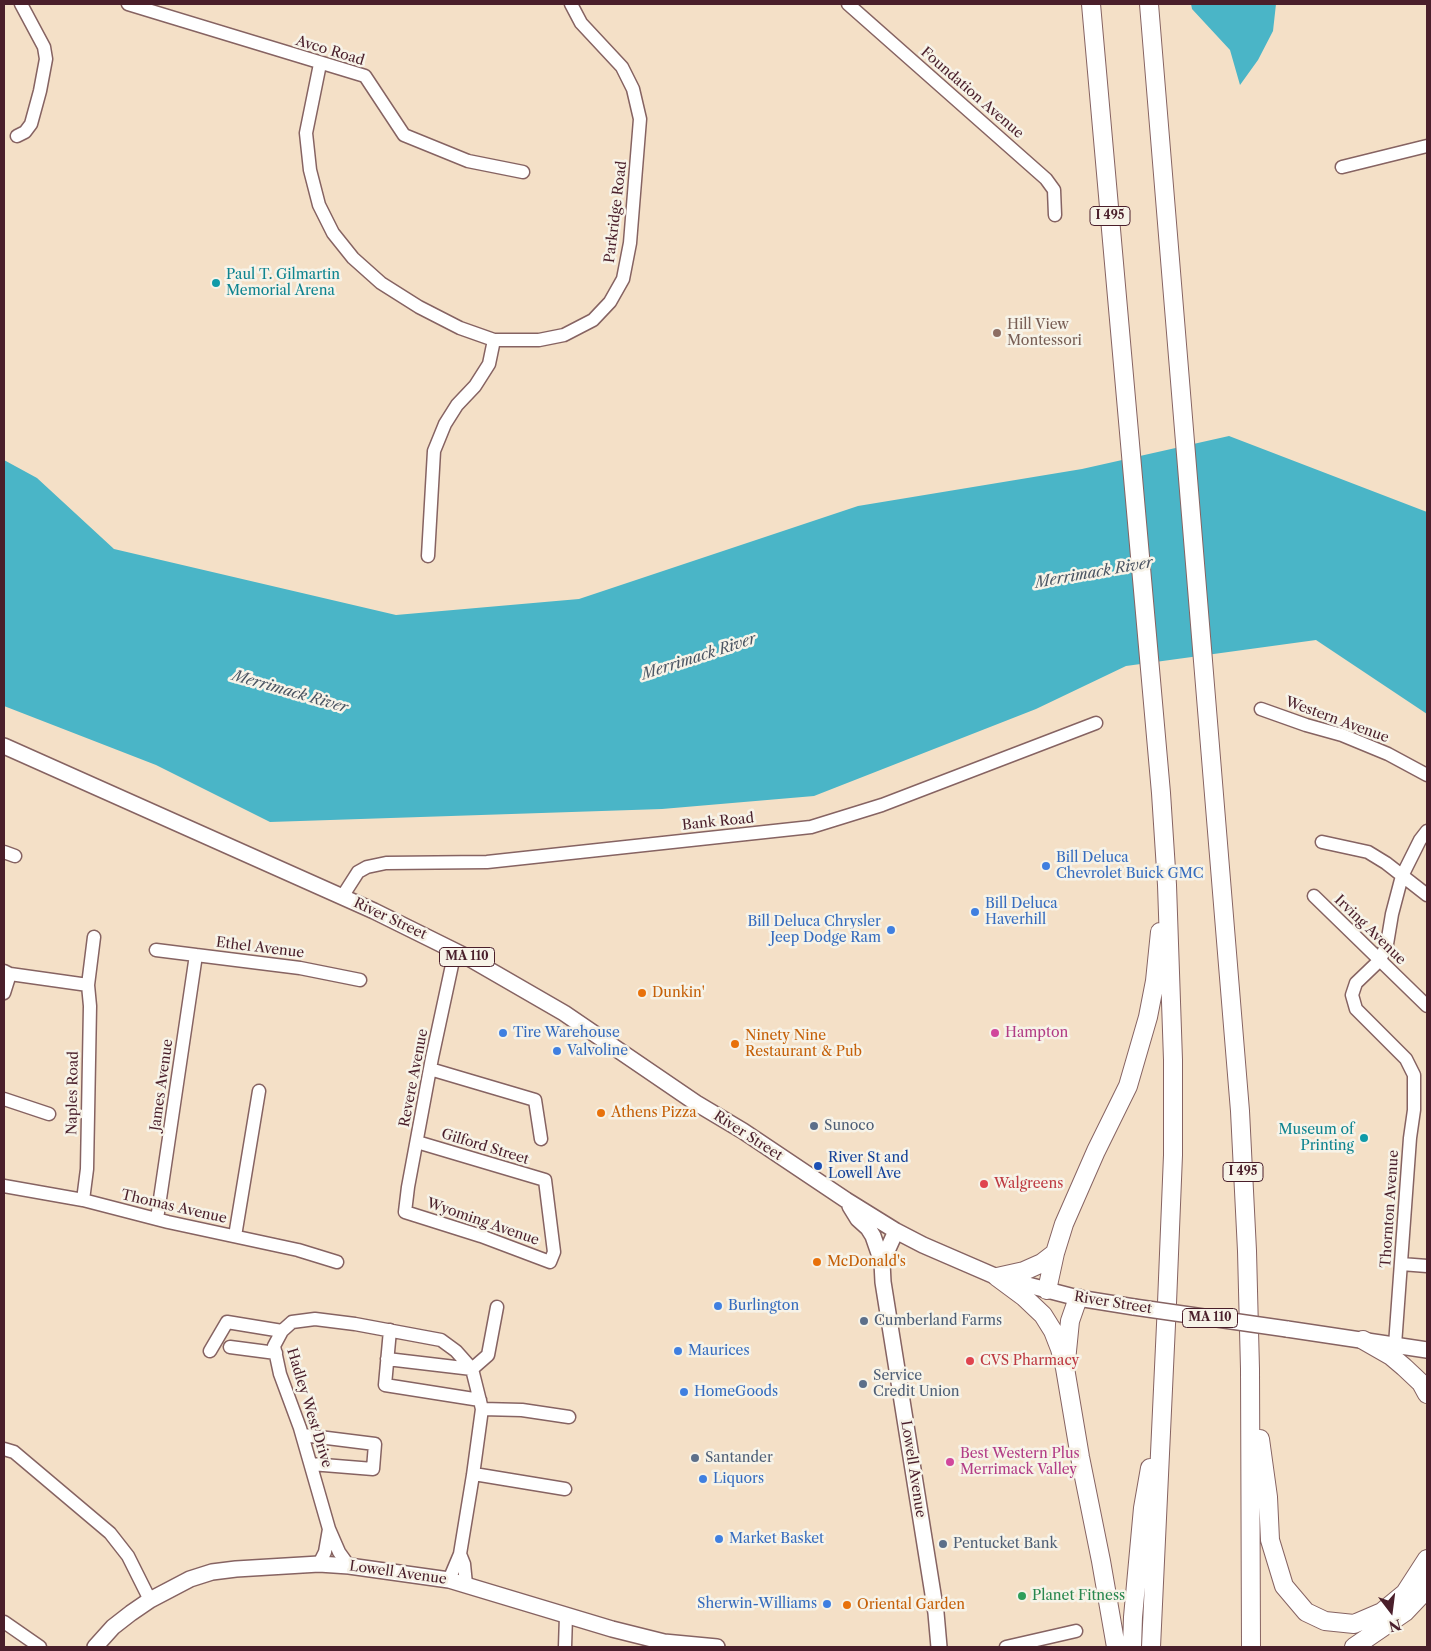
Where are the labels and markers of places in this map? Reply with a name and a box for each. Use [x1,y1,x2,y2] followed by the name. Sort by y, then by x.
[226,267,340,300] place label: Paul T. Gilmartin Memorial Arena
[210,277,222,289] marker: Paul T. Gilmartin Memorial Arena
[1007,317,1082,350] place label: Hill View Montessori
[991,327,1003,339] marker: Hill View Montessori
[1056,850,1204,882] place label: Bill Deluca Chevrolet Buick GMC
[1040,860,1052,872] marker: Bill Deluca Chevrolet Buick GMC
[985,896,1058,929] place label: Bill Deluca Haverhill
[969,906,981,918] marker: Bill Deluca Haverhill
[748,914,881,946] place label: Bill Deluca Chrysler Jeep Dodge Ram
[885,924,897,936] marker: Bill Deluca Chrysler Jeep Dodge Ram
[652,985,705,1001] place label: Dunkin'
[636,987,648,999] marker: Dunkin'
[513,1025,620,1041] place label: Tire Warehouse
[1005,1025,1068,1041] place label: Hampton
[497,1027,509,1039] marker: Tire Warehouse
[989,1027,1001,1039] marker: Hampton
[745,1028,862,1060] place label: Ninety Nine Restaurant & Pub
[729,1038,741,1050] marker: Ninety Nine Restaurant & Pub
[567,1043,628,1059] place label: Valvoline
[551,1045,563,1057] marker: Valvoline
[611,1105,697,1121] place label: Athens Pizza
[595,1107,607,1119] marker: Athens Pizza
[824,1118,874,1134] place label: Sunoco
[808,1120,820,1132] marker: Sunoco
[1279,1122,1354,1154] place label: Museum of Printing
[1358,1132,1370,1144] marker: Museum of Printing
[828,1150,909,1182] place label: River St and Lowell Ave
[812,1160,824,1172] marker: River St and Lowell Ave
[994,1176,1063,1192] place label: Walgreens
[978,1178,990,1190] marker: Walgreens
[827,1254,906,1270] place label: McDonald's
[811,1256,823,1268] marker: McDonald's
[728,1298,799,1314] place label: Burlington
[712,1300,724,1312] marker: Burlington
[874,1313,1002,1329] place label: Cumberland Farms
[858,1315,870,1327] marker: Cumberland Farms
[688,1343,749,1359] place label: Maurices
[672,1345,684,1357] marker: Maurices
[980,1353,1079,1369] place label: CVS Pharmacy
[964,1355,976,1367] marker: CVS Pharmacy
[873,1368,960,1400] place label: Service Credit Union
[857,1378,869,1390] marker: Service Credit Union
[694,1384,778,1400] place label: HomeGoods
[678,1386,690,1398] marker: HomeGoods
[960,1446,1080,1478] place label: Best Western Plus Merrimack Valley
[705,1450,773,1466] place label: Santander
[689,1452,701,1464] marker: Santander
[944,1456,956,1468] marker: Best Western Plus Merrimack Valley
[713,1471,764,1487] place label: Liquors
[697,1473,709,1485] marker: Liquors
[729,1531,824,1547] place label: Market Basket
[713,1533,725,1545] marker: Market Basket
[953,1536,1057,1552] place label: Pentucket Bank
[937,1538,949,1550] marker: Pentucket Bank
[1032,1588,1125,1604] place label: Planet Fitness
[1016,1590,1028,1602] marker: Planet Fitness
[697,1596,817,1612] place label: Sherwin-Williams
[857,1597,965,1613] place label: Oriental Garden
[821,1598,833,1610] marker: Sherwin-Williams
[841,1599,853,1611] marker: Oriental Garden

